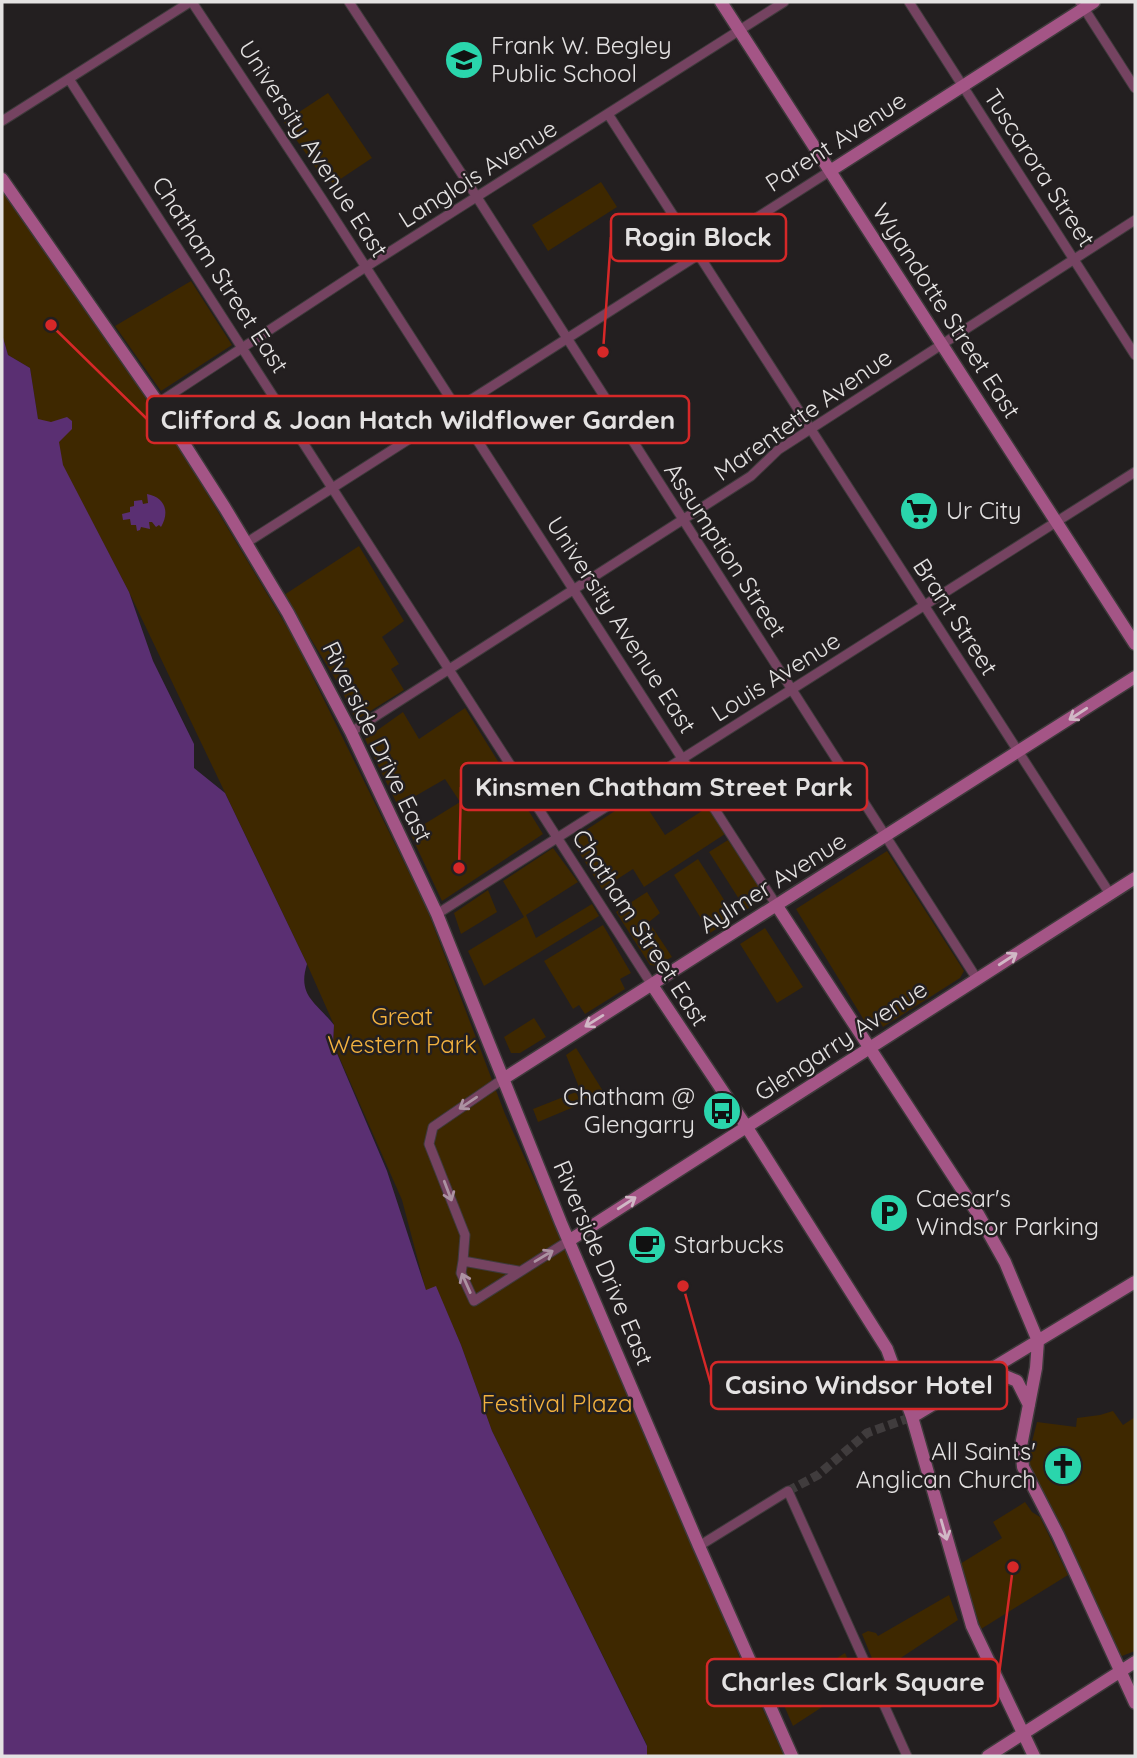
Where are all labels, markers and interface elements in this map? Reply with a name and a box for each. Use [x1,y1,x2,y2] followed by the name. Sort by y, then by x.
[491,30,672,88] place label: Frank W. Begley Public School
[233,34,395,262] street label: University Avenue East
[443,39,485,81] school or university icon: Frank W. Begley Public School
[978,83,1102,252] street label: Tuscarora Street
[760,85,911,198] street label: Parent Avenue
[393,112,562,234] street label: Langlois Avenue
[146,171,296,378] street label: Chatham Street East
[866,197,1028,424] street label: Wyandotte Street East
[611,214,786,261] callout: Rogin Block
[624,220,772,253] text: Rogin Block
[708,342,897,487] street label: Marentette Avenue
[147,396,689,443] callout: Clifford & Joan Hatch Wildflower Garden
[161,403,675,436] text: Clifford & Joan Hatch Wildflower Garden
[658,457,793,642] street label: Assumption Street
[898,490,940,532] supermarket icon: Ur City
[946,495,1021,525] place label: Ur City
[541,510,703,738] street label: University Avenue East
[907,552,1005,681] street label: Brant Street
[706,625,845,728] street label: Louis Avenue
[316,636,439,847] street label: Riverside Drive East
[1068,707,1088,721] one-way arrow
[461,763,867,810] callout: Kinsmen Chatham Street Park
[475,770,853,803] text: Kinsmen Chatham Street Park
[566,824,716,1031] street label: Chatham Street East
[694,825,851,939] street label: Aylmer Avenue
[998,952,1018,966] one-way arrow
[749,973,932,1107] street label: Glengarry Avenue
[327,1001,477,1059] park label: Great Western Park
[585,1015,605,1029] one-way arrow
[563,1081,695,1139] place label: Chatham @ Glengarry
[701,1090,743,1132] bus stop icon: Chatham @ Glengarry
[459,1096,478,1110] one-way arrow
[547,1156,661,1370] street label: Riverside Drive East
[442,1180,455,1202] one-way arrow
[916,1183,1099,1241] place label: Caesar's Windsor Parking
[868,1192,910,1234] parking icon: Caesar's Windsor Parking
[617,1196,636,1210] one-way arrow
[626,1224,668,1266] cafe icon: Starbucks
[674,1229,784,1259] place label: Starbucks
[533,1249,553,1263] one-way arrow
[459,1273,472,1294] one-way arrow
[711,1362,1007,1409] callout: Casino Windsor Hotel
[725,1368,993,1401] text: Casino Windsor Hotel
[482,1388,632,1418] park label: Festival Plaza
[856,1436,1036,1494] place label: All Saints' Anglican Church
[1042,1445,1084,1487] church icon: All Saints' Anglican Church
[938,1518,951,1541] one-way arrow
[707,1659,998,1706] callout: Charles Clark Square
[721,1665,985,1698] text: Charles Clark Square

